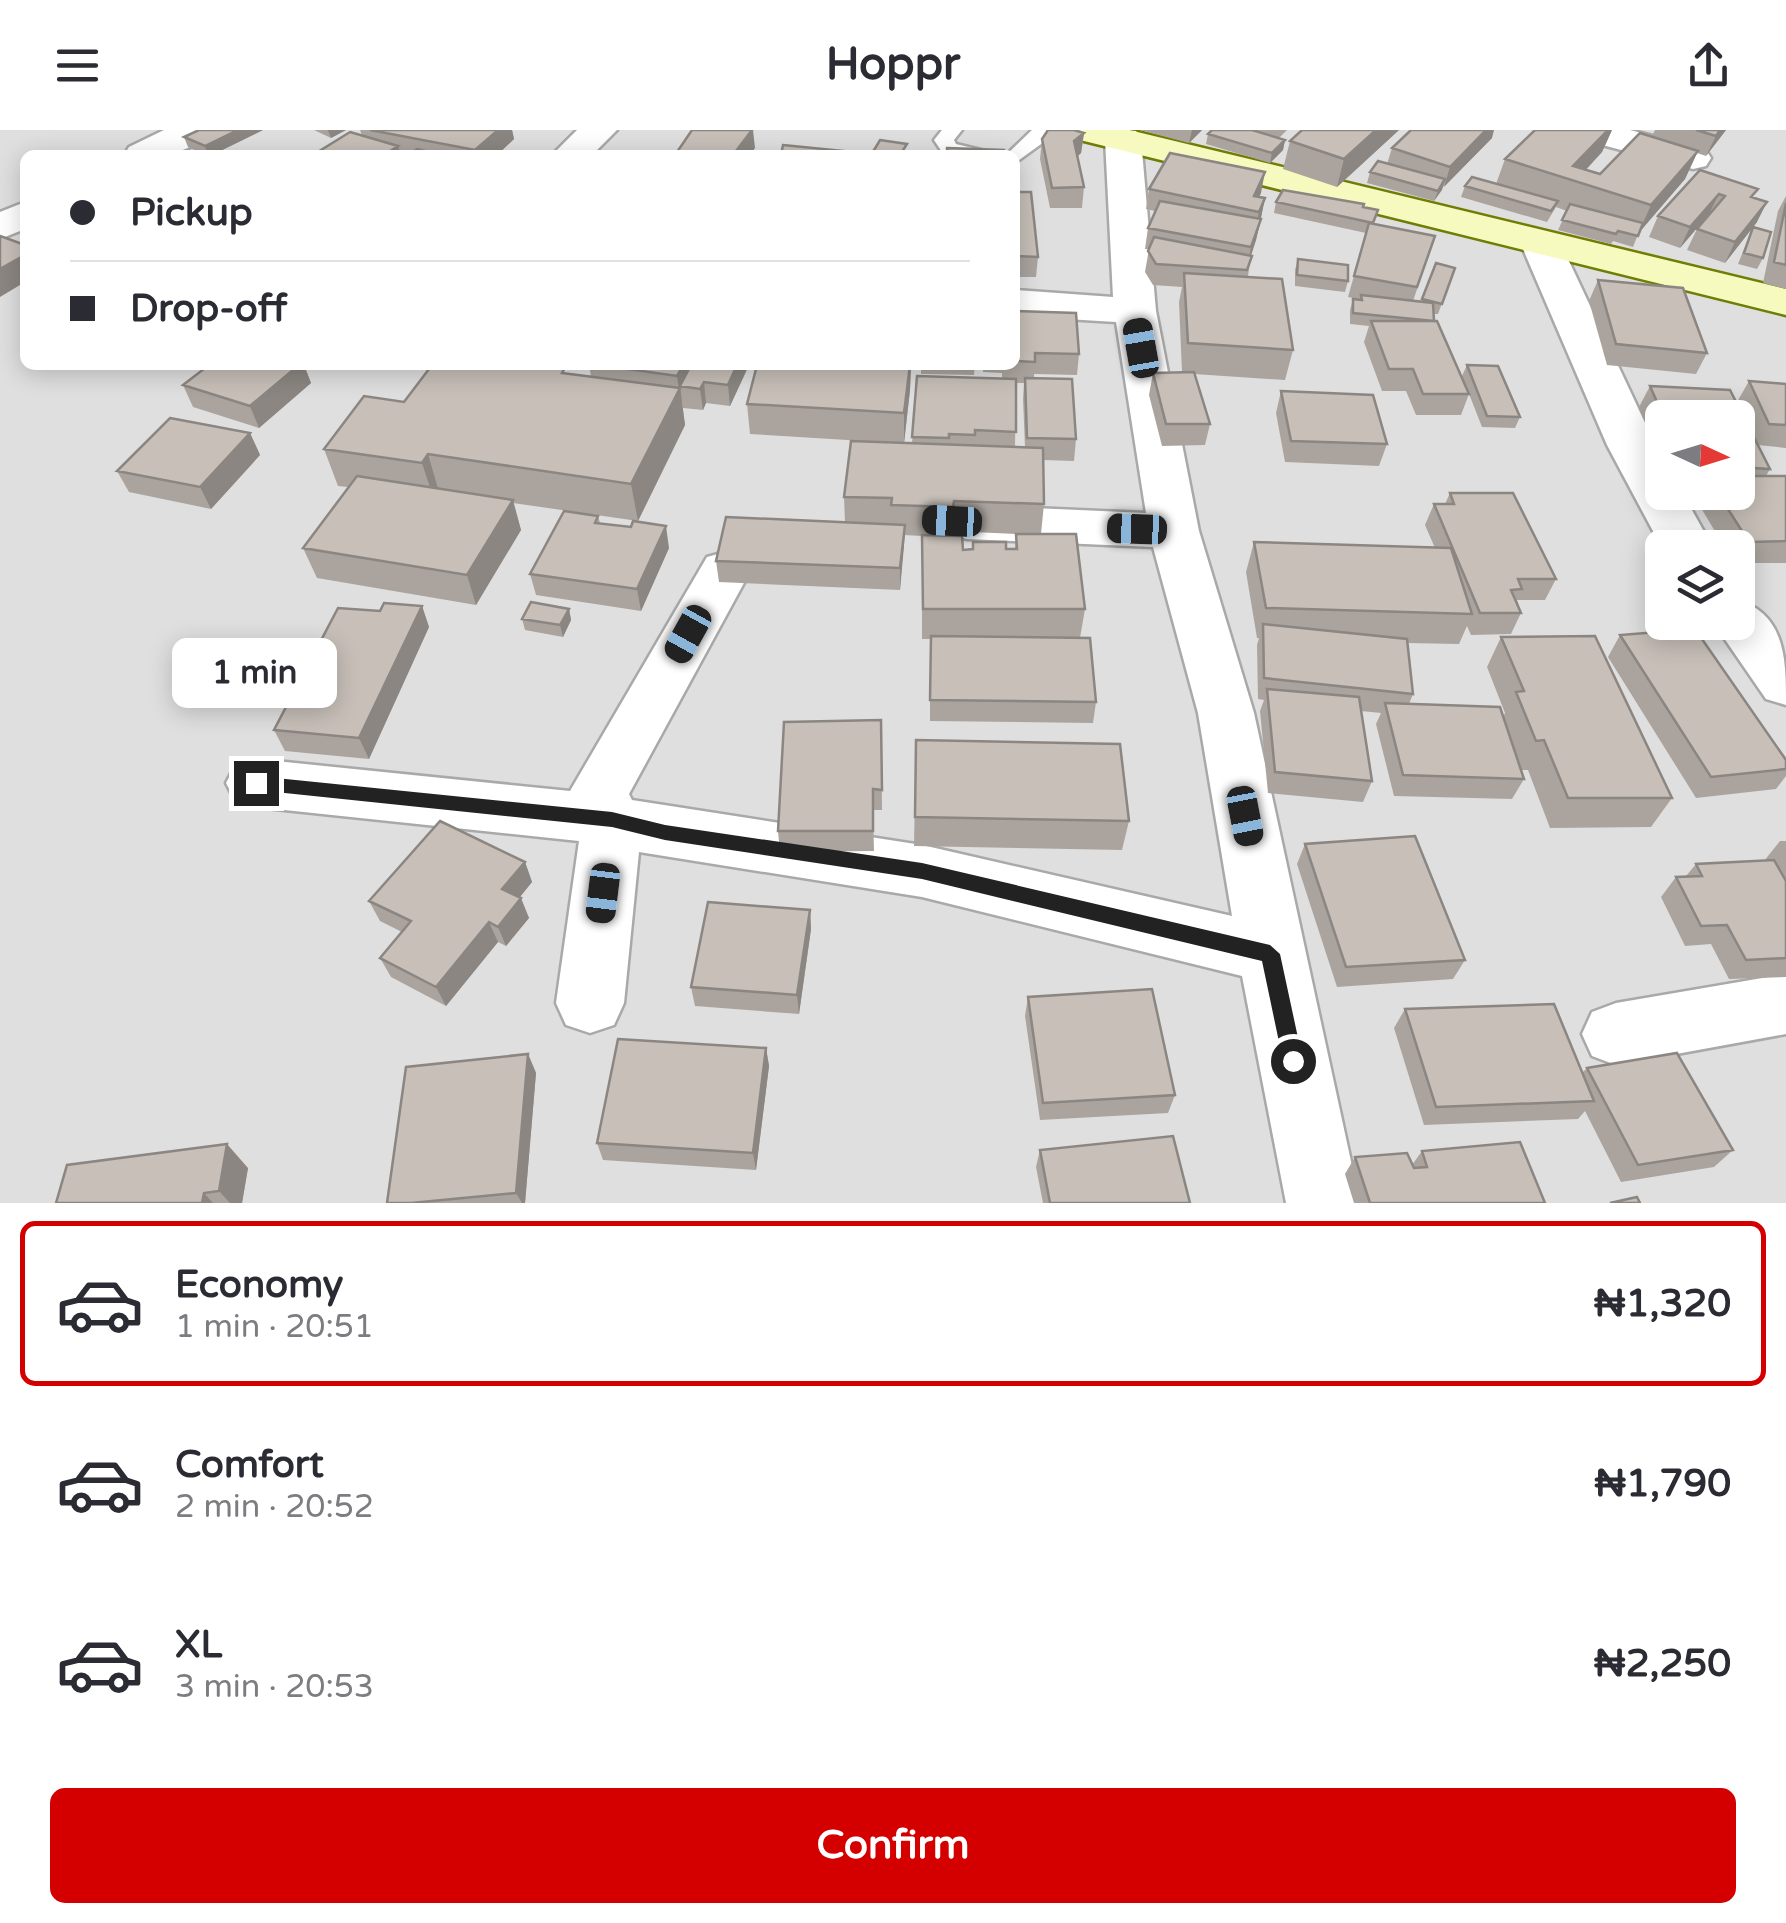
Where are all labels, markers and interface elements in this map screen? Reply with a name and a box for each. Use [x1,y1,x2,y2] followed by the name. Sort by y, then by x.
[50,38,105,93] icon: menu
[826,38,960,92] text: Hoppr
[1681,38,1736,93] icon: share
[130,190,253,236] text: Pickup
[130,286,287,332] text: Drop-off
[1121,316,1161,380] car
[1645,400,1755,510] north arrow
[1645,400,1755,640] map controls
[921,504,983,538] car
[1106,513,1168,545] car
[1645,530,1755,640] button: layers
[660,600,716,668] car
[174,638,338,708] callout: 1 min
[212,654,297,692] text: 1 min
[234,761,279,806] route end
[1225,784,1265,848] car
[584,861,622,925] car
[1271,1039,1316,1084] route start
[55,1259,145,1349] icon: car
[175,1262,343,1308] text: Economy
[1594,1281,1731,1327] text: ₦1,320
[175,1308,374,1346] text: 1 min · 20:51
[55,1439,145,1529] icon: car
[175,1442,324,1488] text: Comfort
[1594,1461,1731,1507] text: ₦1,790
[175,1488,374,1526] text: 2 min · 20:52
[55,1619,145,1709] icon: car
[175,1622,222,1668] text: XL
[1594,1641,1731,1687] text: ₦2,250
[175,1668,374,1706] text: 3 min · 20:53
[50,1788,1736,1903] button: Confirm

